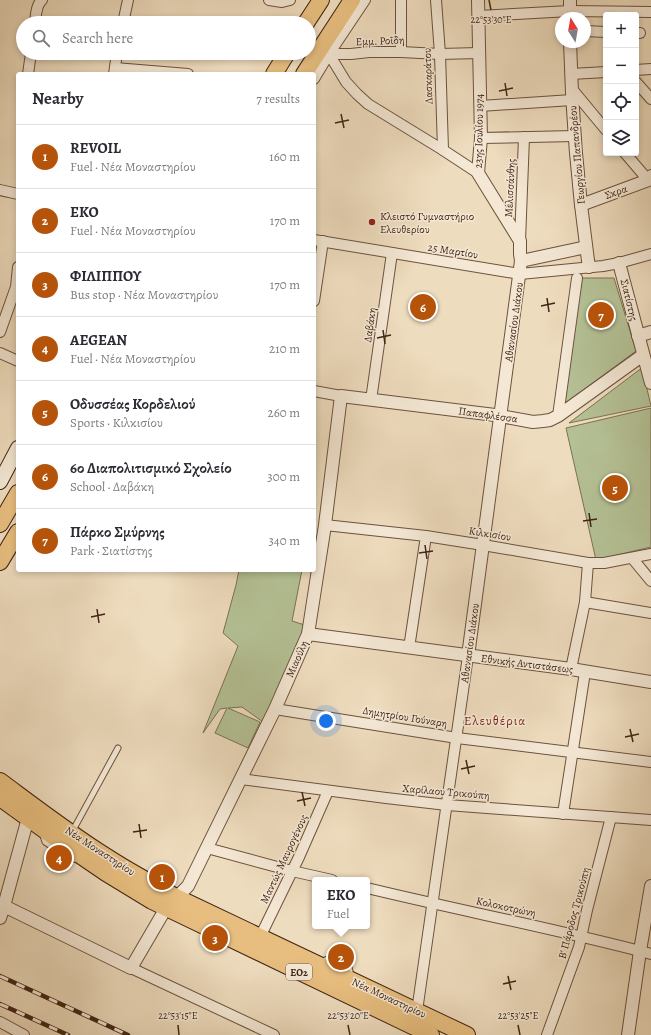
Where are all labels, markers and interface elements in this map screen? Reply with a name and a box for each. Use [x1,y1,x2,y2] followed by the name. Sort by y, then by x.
[555,12,591,48] north arrow
[603,12,639,156] map controls
[603,12,639,48] button: +
[470,13,512,26] text: 22°53'30"E
[16,16,316,60] search box
[30,27,52,49] icon: search
[62,28,133,48] text: Search here
[355,33,405,49] street label: Εμμ. Ροΐδη
[420,48,437,105] street label: Λασκαράτου
[603,48,639,84] button: −
[603,84,639,120] button: locate
[32,87,83,110] text: Nearby
[256,90,300,107] text: 7 results
[471,94,487,168] street label: 23ης Ιουλίου 1974
[565,105,589,205] street label: Γεωργίου Παπανδρέου
[603,120,639,156] button: layers
[70,138,121,158] text: REVOIL
[43,148,47,165] text: 1
[269,148,300,165] text: 160 m
[70,158,196,175] text: Fuel · Νέα Μοναστηρίου
[501,158,519,218] street label: Μελισσάνθης
[603,181,629,203] street label: Σκρα
[70,202,99,222] text: EKO
[380,209,474,237] place label: Κλειστό Γυμναστήριο Ελευθερίου
[42,212,48,229] text: 2
[270,212,300,229] text: 170 m
[367,217,377,227] marker: Κλειστό Γυμναστήριο Ελευθερίου
[70,222,196,239] text: Fuel · Νέα Μοναστηρίου
[427,240,479,262] street label: 25 Μαρτίου
[70,266,141,286] text: ΦΙΛΙΠΠΟΥ
[42,276,48,293] text: 3
[270,276,300,293] text: 170 m
[617,277,641,323] street label: Σιατίστης
[501,281,527,364] street label: Αθανασίου Διάκου
[70,286,218,303] text: Bus stop · Νέα Μοναστηρίου
[410,292,436,322] pin: 6
[588,300,614,330] pin: 7
[360,307,380,343] street label: Δαβάκη
[70,330,127,350] text: AEGEAN
[42,340,48,357] text: 4
[269,340,300,357] text: 210 m
[70,350,196,367] text: Fuel · Νέα Μοναστηρίου
[70,394,195,414] text: Οδυσσέας Κορδελιού
[457,403,519,427] street label: Παπαφλέσσα
[42,404,48,421] text: 5
[267,404,300,421] text: 260 m
[70,414,163,431] text: Sports · Κιλκισίου
[70,458,232,478] text: 6ο Διαπολιτισμικό Σχολείο
[42,468,48,485] text: 6
[267,468,300,485] text: 300 m
[602,473,628,503] pin: 5
[70,478,154,495] text: School · Δαβάκη
[70,522,165,542] text: Πάρκο Σμύρνης
[468,523,512,545] street label: Κιλκισίου
[42,532,48,549] text: 7
[268,532,300,549] text: 340 m
[70,542,153,559] text: Park · Σιατίστης
[457,602,483,685] street label: Αθανασίου Διάκου
[282,638,312,680] street label: Μιαούλη
[480,651,574,677] street label: Εθνικής Αντιστάσεως
[362,703,448,731] street label: Δημητρίου Γούναρη
[316,711,336,731] your location
[464,712,526,729] district label: Ελευθέρια
[402,781,490,803] street label: Χαρίλαου Τρικούπη
[257,812,311,906] street label: Μαντώς Μαυρογένους
[62,823,138,879] street label: Νέα Μοναστηρίου
[46,843,72,873] pin: 4
[149,862,175,892] pin: 1
[555,866,593,960] street label: Β' Πάροδος Τρικούπη
[312,877,370,929] popup
[327,885,355,905] text: EKO
[475,893,537,921] street label: Κολοκοτρώνη
[327,905,349,922] text: Fuel
[202,923,228,953] pin: 3
[328,942,354,972] pin: 2
[286,964,312,980] road number: ΕΟ2
[349,974,429,1022] street label: Νέα Μοναστηρίου
[158,1009,198,1022] text: 22°53'15"E
[327,1009,369,1022] text: 22°53'20"E
[498,1009,538,1022] text: 22°53'25"E

